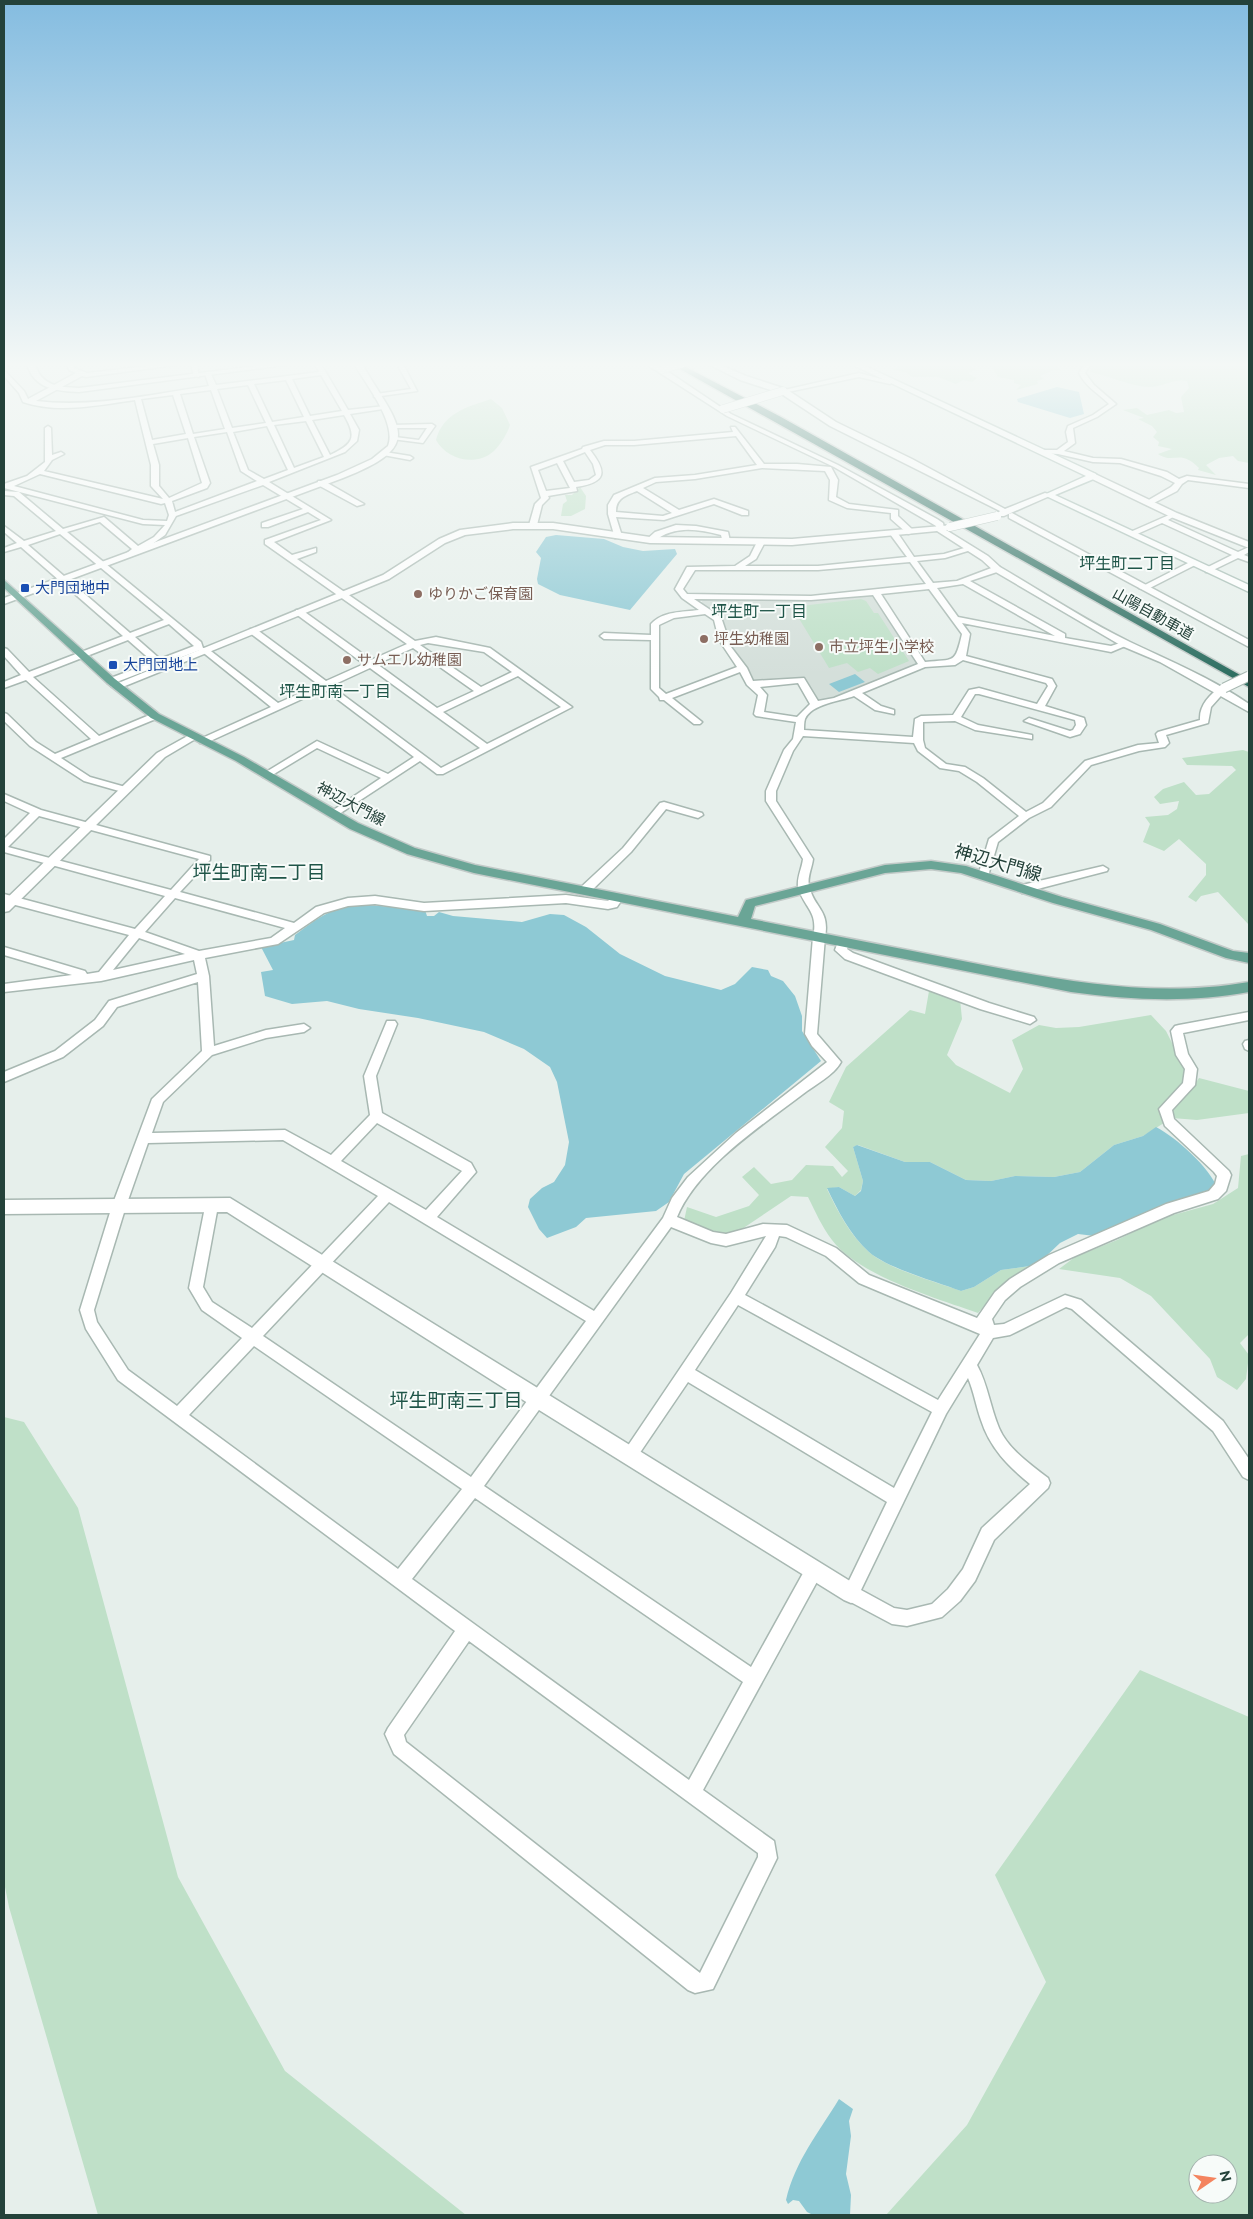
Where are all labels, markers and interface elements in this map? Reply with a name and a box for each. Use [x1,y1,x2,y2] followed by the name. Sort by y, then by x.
[1079,554,1175,573] district label: 坪生町二丁目
[35,579,110,597] place label: 大門団地中
[19,582,31,594] marker: 大門団地中
[1109,584,1197,644] street label: 山陽自動車道
[428,585,533,603] place label: ゆりかご保育園
[412,588,424,600] marker: ゆりかご保育園
[711,602,807,621] district label: 坪生町一丁目
[714,630,789,648] place label: 坪生幼稚園
[698,633,710,645] marker: 坪生幼稚園
[829,638,934,656] place label: 市立坪生小学校
[813,641,825,653] marker: 市立坪生小学校
[357,651,462,669] place label: サムエル幼稚園
[341,654,353,666] marker: サムエル幼稚園
[123,656,198,674] place label: 大門団地上
[107,659,119,671] marker: 大門団地上
[279,682,391,701] district label: 坪生町南一丁目
[314,778,388,830] street label: 神辺大門線
[952,840,1044,885] street label: 神辺大門線
[192,861,326,883] district label: 坪生町南二丁目
[389,1389,523,1411] district label: 坪生町南三丁目
[1188,2154,1238,2204] north arrow
[1217,2169,1235,2183] text: N

